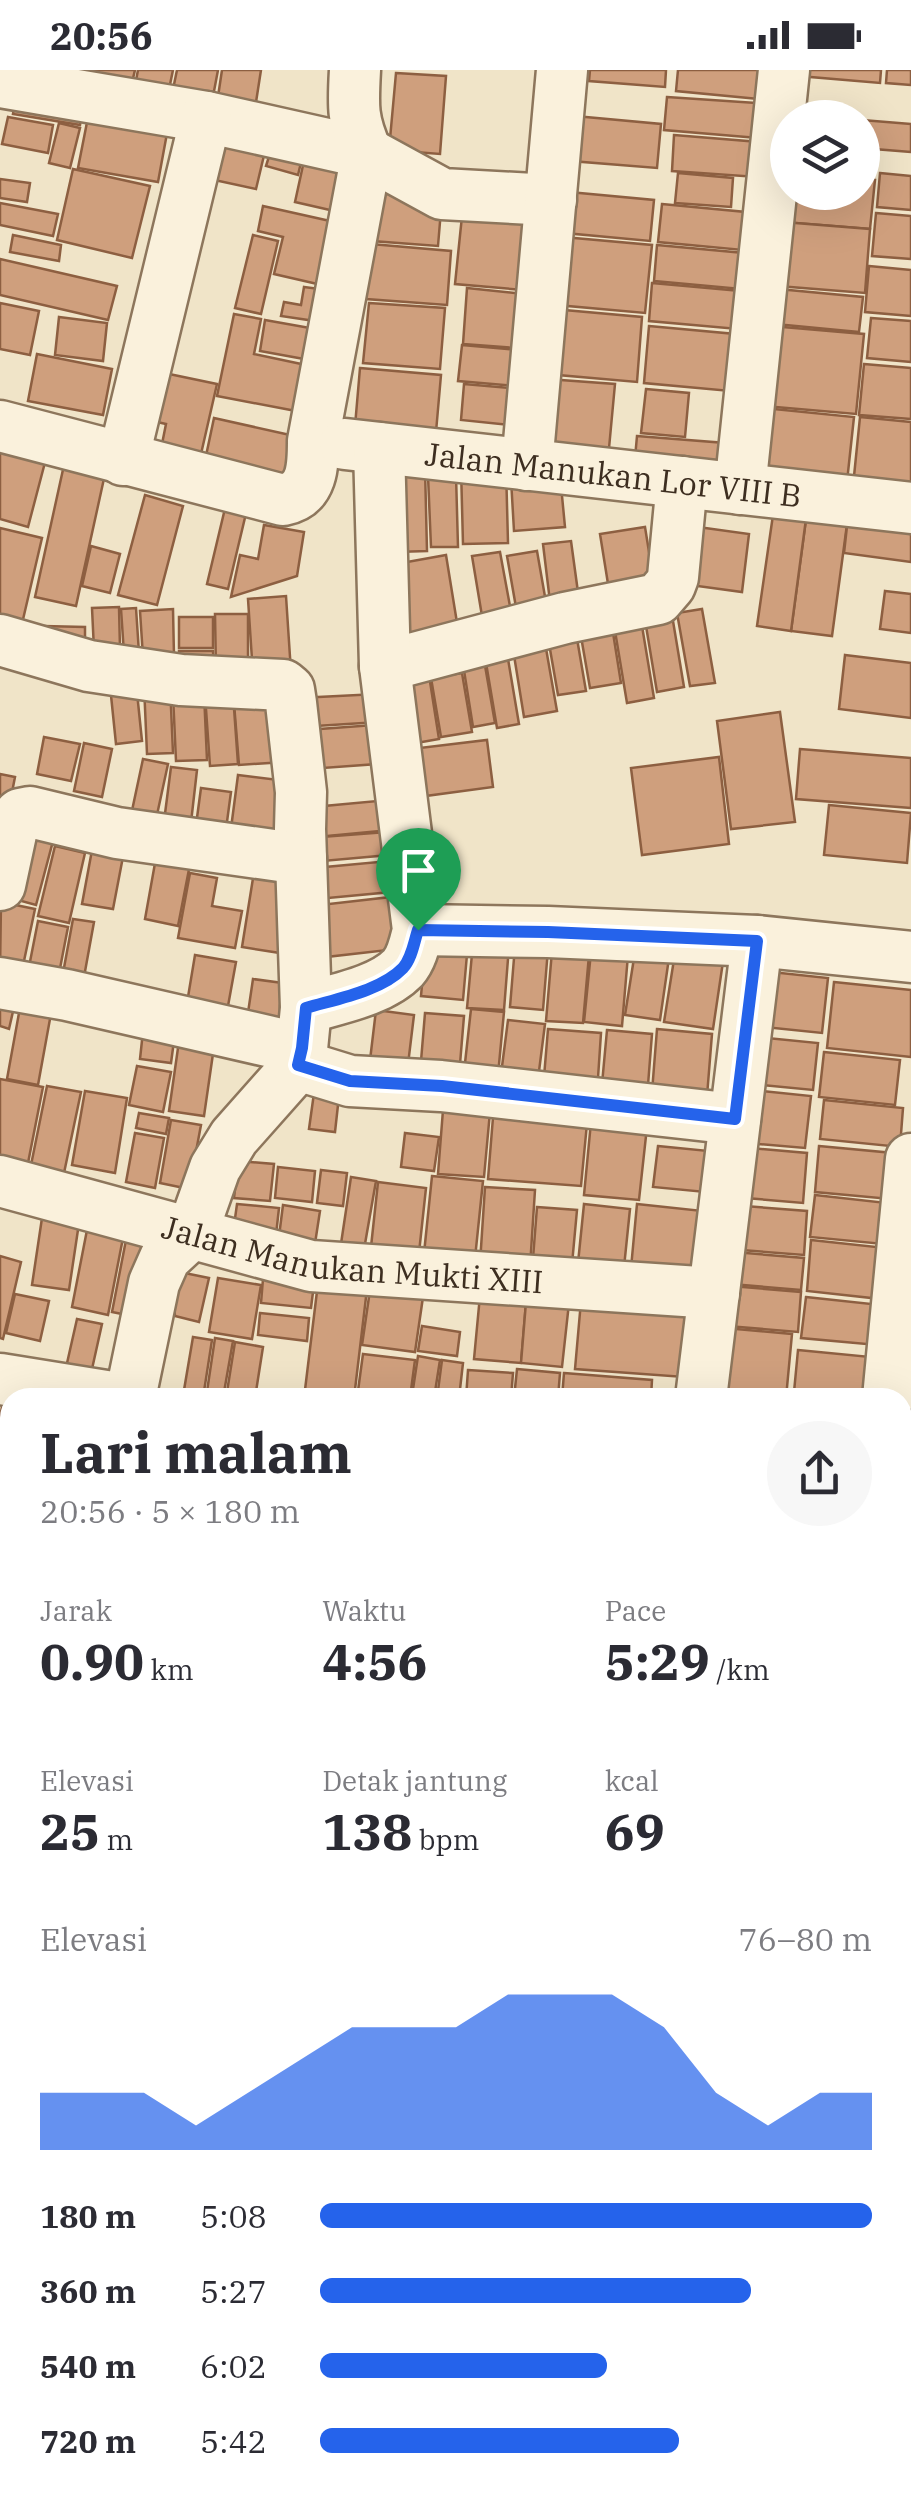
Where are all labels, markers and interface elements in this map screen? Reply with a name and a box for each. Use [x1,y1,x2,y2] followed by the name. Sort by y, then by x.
[50,11,153,60] text: 20:56
[770,100,880,210] map controls
[770,100,880,210] button: layers
[423,432,804,516] street label: Jalan Manukan Lor VIII B
[376,828,461,931] pin
[391,843,446,898] icon: arrive
[157,1205,545,1303] street label: Jalan Manukan Mukti XIII
[40,1417,352,1488] text: Lari malam
[767,1421,872,1526] button: share
[40,1490,300,1532] text: 20:56 · 5 × 180 m
[40,1592,112,1629] text: Jarak
[322,1592,406,1629] text: Waktu
[605,1592,666,1629] text: Pace
[40,1629,144,1694] text: 0.90
[322,1629,427,1694] text: 4:56
[605,1629,710,1694] text: 5:29
[144,1651,194,1688] text: km
[710,1651,770,1688] text: /km
[40,1762,134,1799] text: Elevasi
[322,1762,507,1799] text: Detak jantung
[605,1762,659,1799] text: kcal
[40,1799,100,1864] text: 25
[322,1799,412,1864] text: 138
[605,1799,665,1864] text: 69
[100,1821,133,1858] text: m
[412,1821,479,1858] text: bpm
[40,1918,147,1960] text: Elevasi
[738,1918,872,1960] text: 76–80 m
[40,2195,136,2237] text: 180 m
[200,2195,267,2237] text: 5:08
[40,2270,136,2312] text: 360 m
[200,2270,267,2312] text: 5:27
[40,2345,136,2387] text: 540 m
[200,2345,267,2387] text: 6:02
[40,2420,136,2462] text: 720 m
[200,2420,267,2462] text: 5:42

